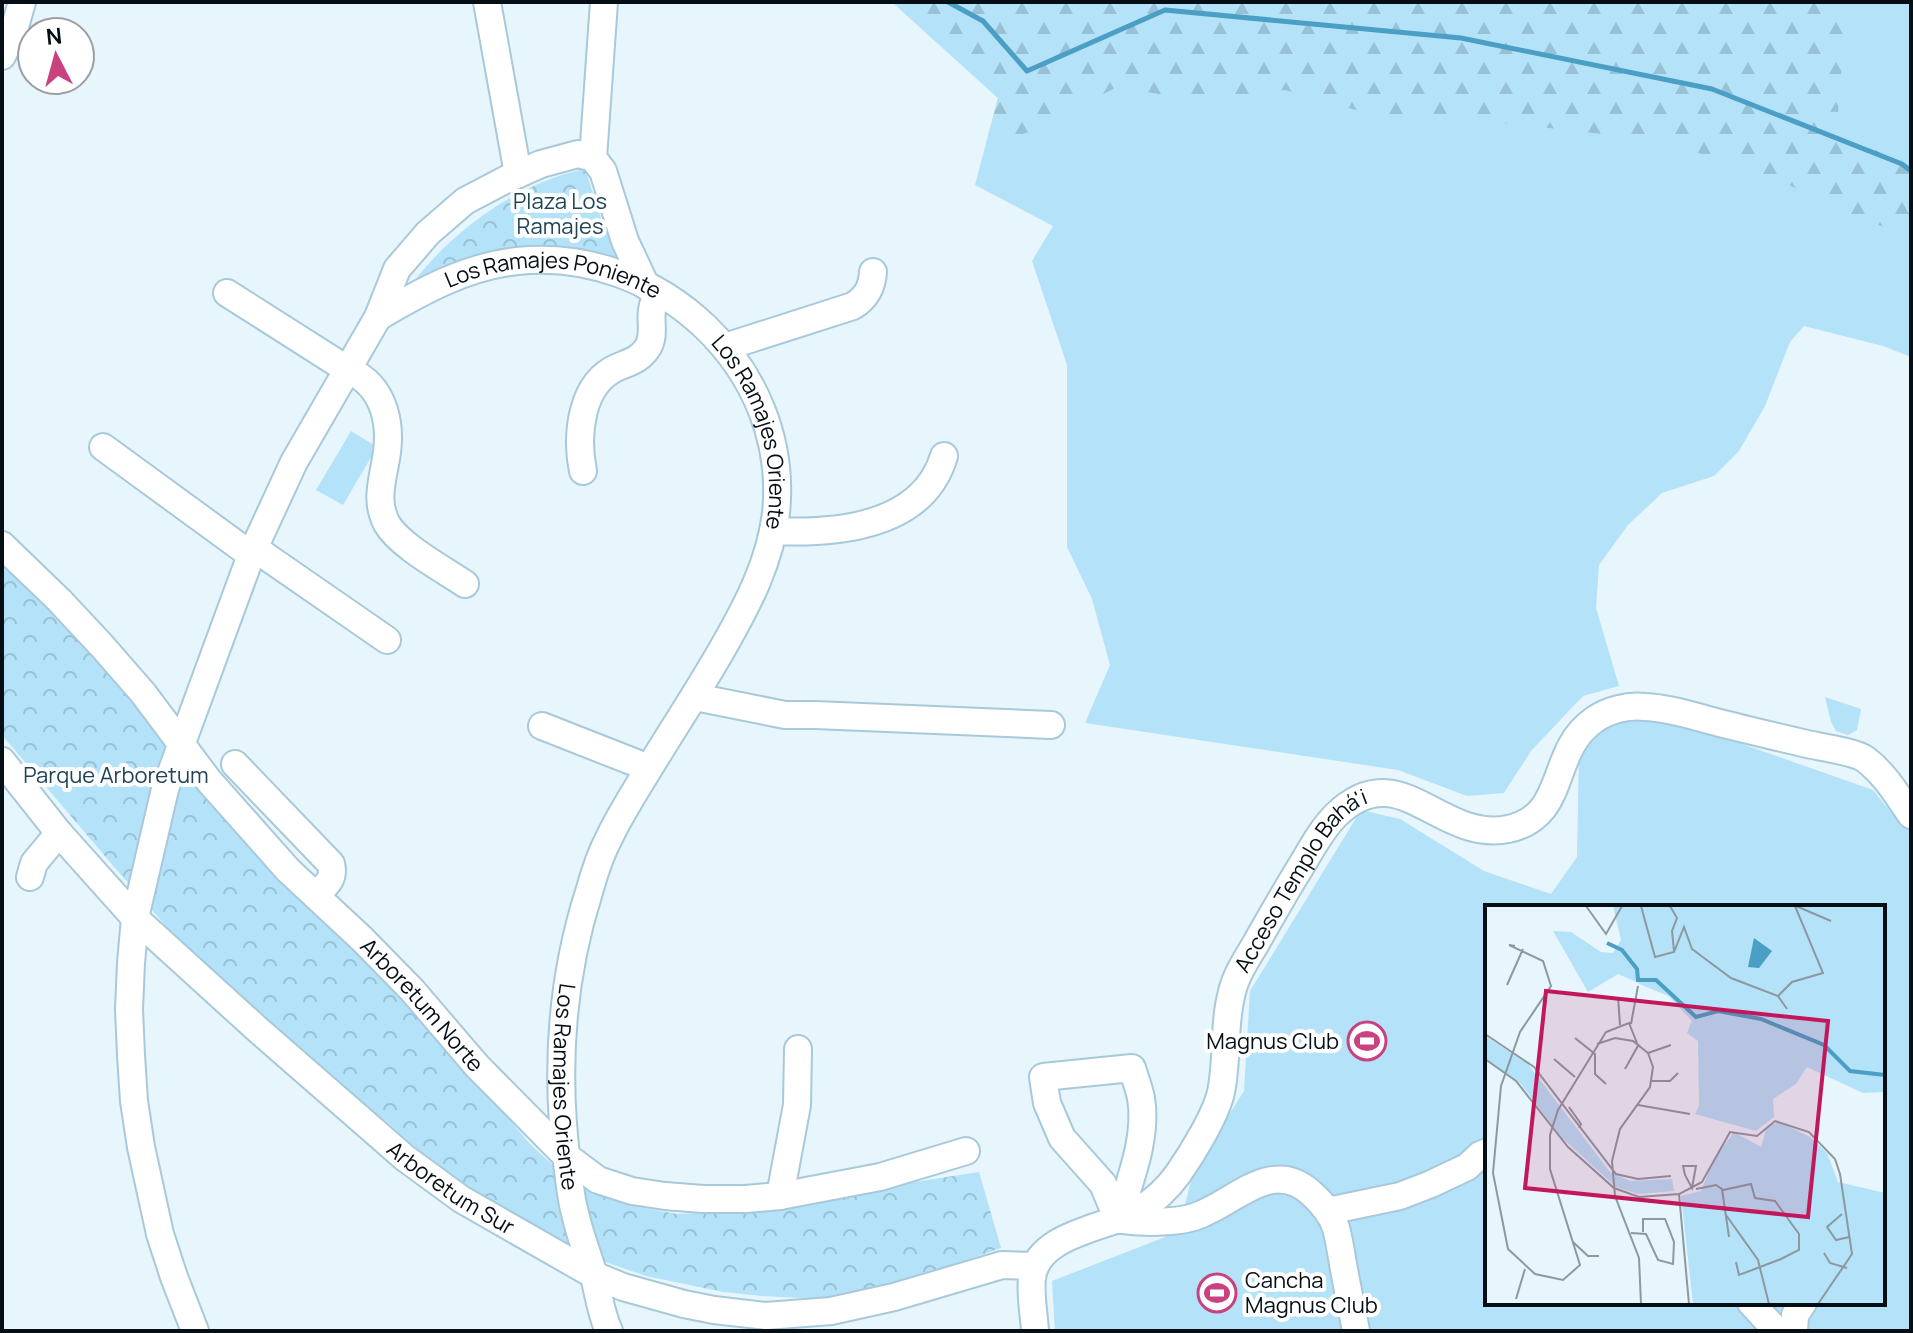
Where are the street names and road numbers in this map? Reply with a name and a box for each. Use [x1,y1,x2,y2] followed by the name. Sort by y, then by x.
[440,245,667,306] street label: Los Ramajes Poniente
[705,328,792,532] street label: Los Ramajes Oriente
[1227,781,1371,978] street label: Acceso Templo Bahá'i
[354,931,491,1078] street label: Arboretum Norte
[546,982,585,1192] street label: Los Ramajes Oriente
[381,1134,520,1242] street label: Arboretum Sur

